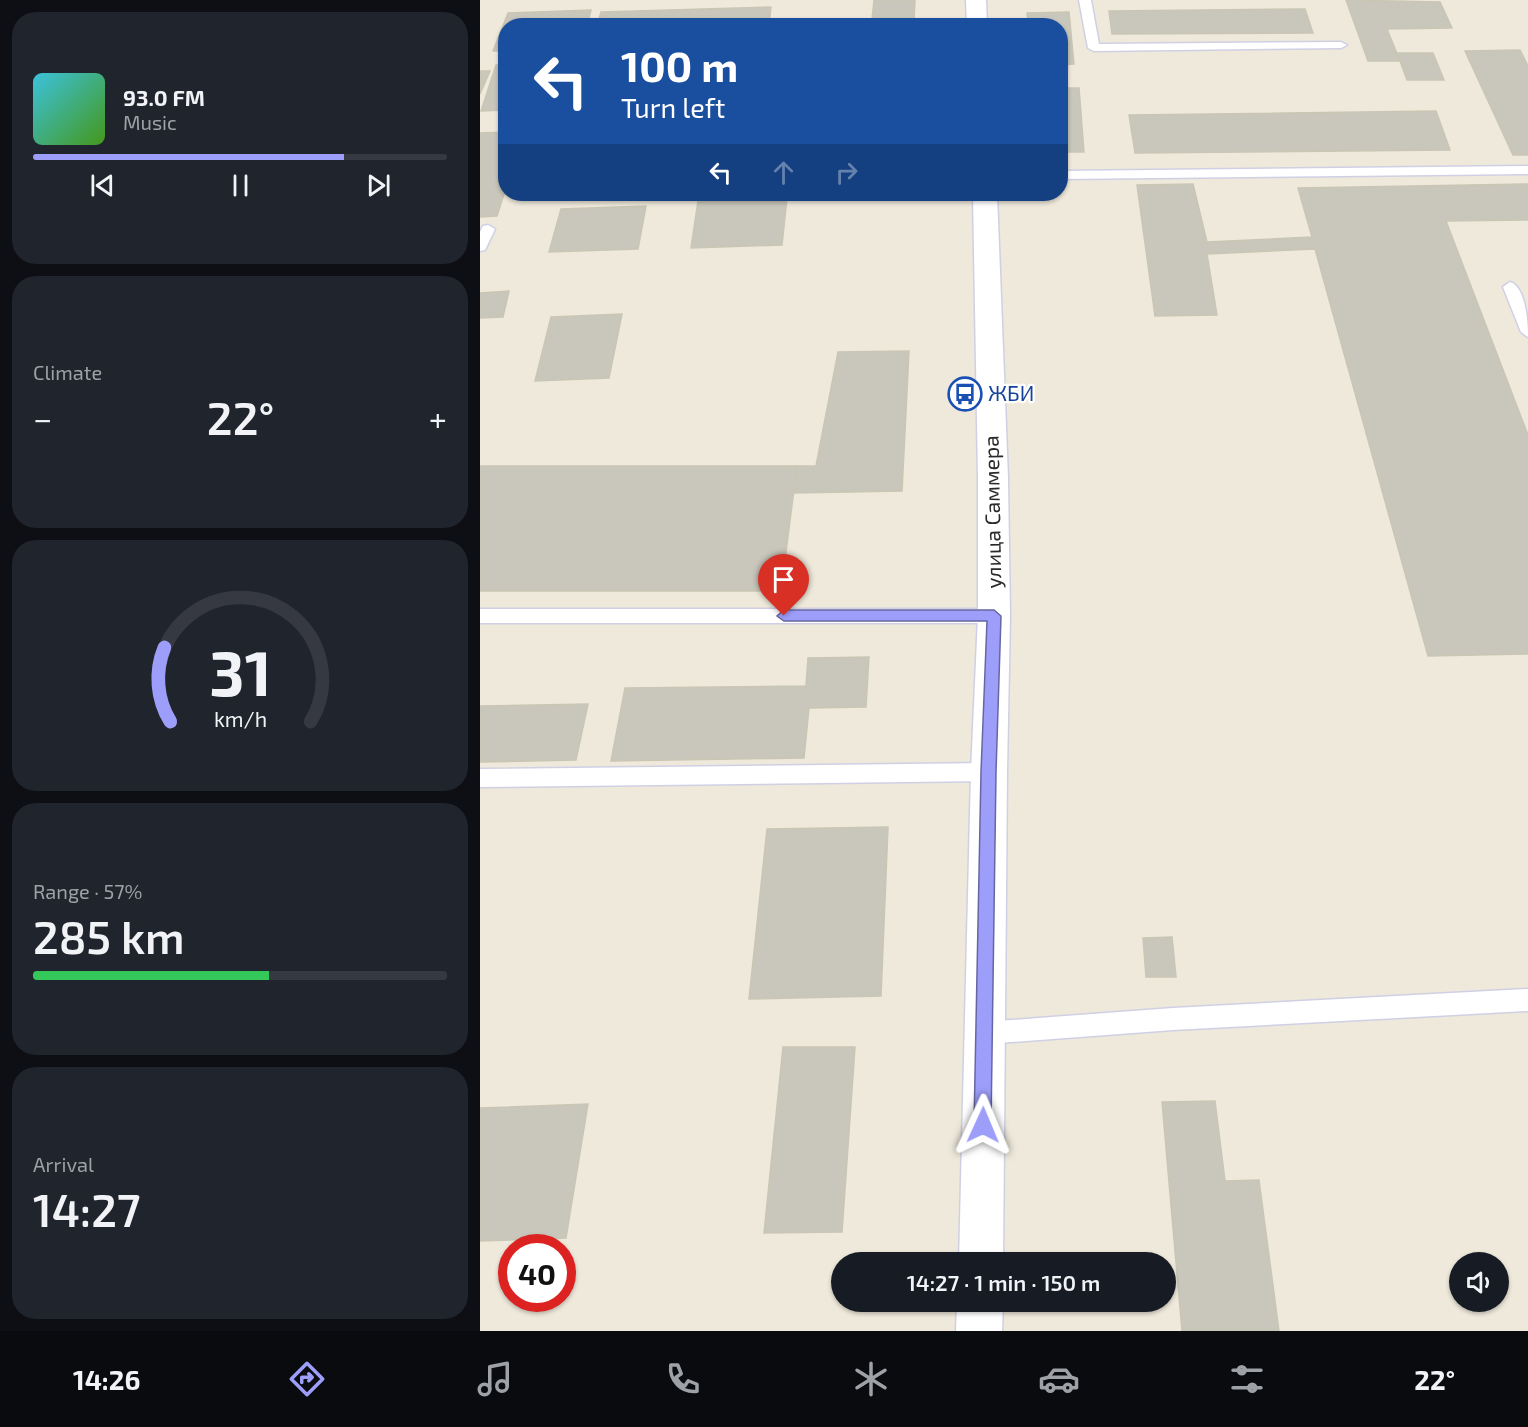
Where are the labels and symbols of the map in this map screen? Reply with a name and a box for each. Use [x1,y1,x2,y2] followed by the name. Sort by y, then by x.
[947,376,983,412] bus stop icon: ЖБИ
[988,380,1034,405] place label: ЖБИ
[978,435,1006,589] street label: улица Саммера
[758,554,809,616] pin
[951,1093,1015,1157] position arrow
[498,1234,576,1312] speed limit sign: 40

